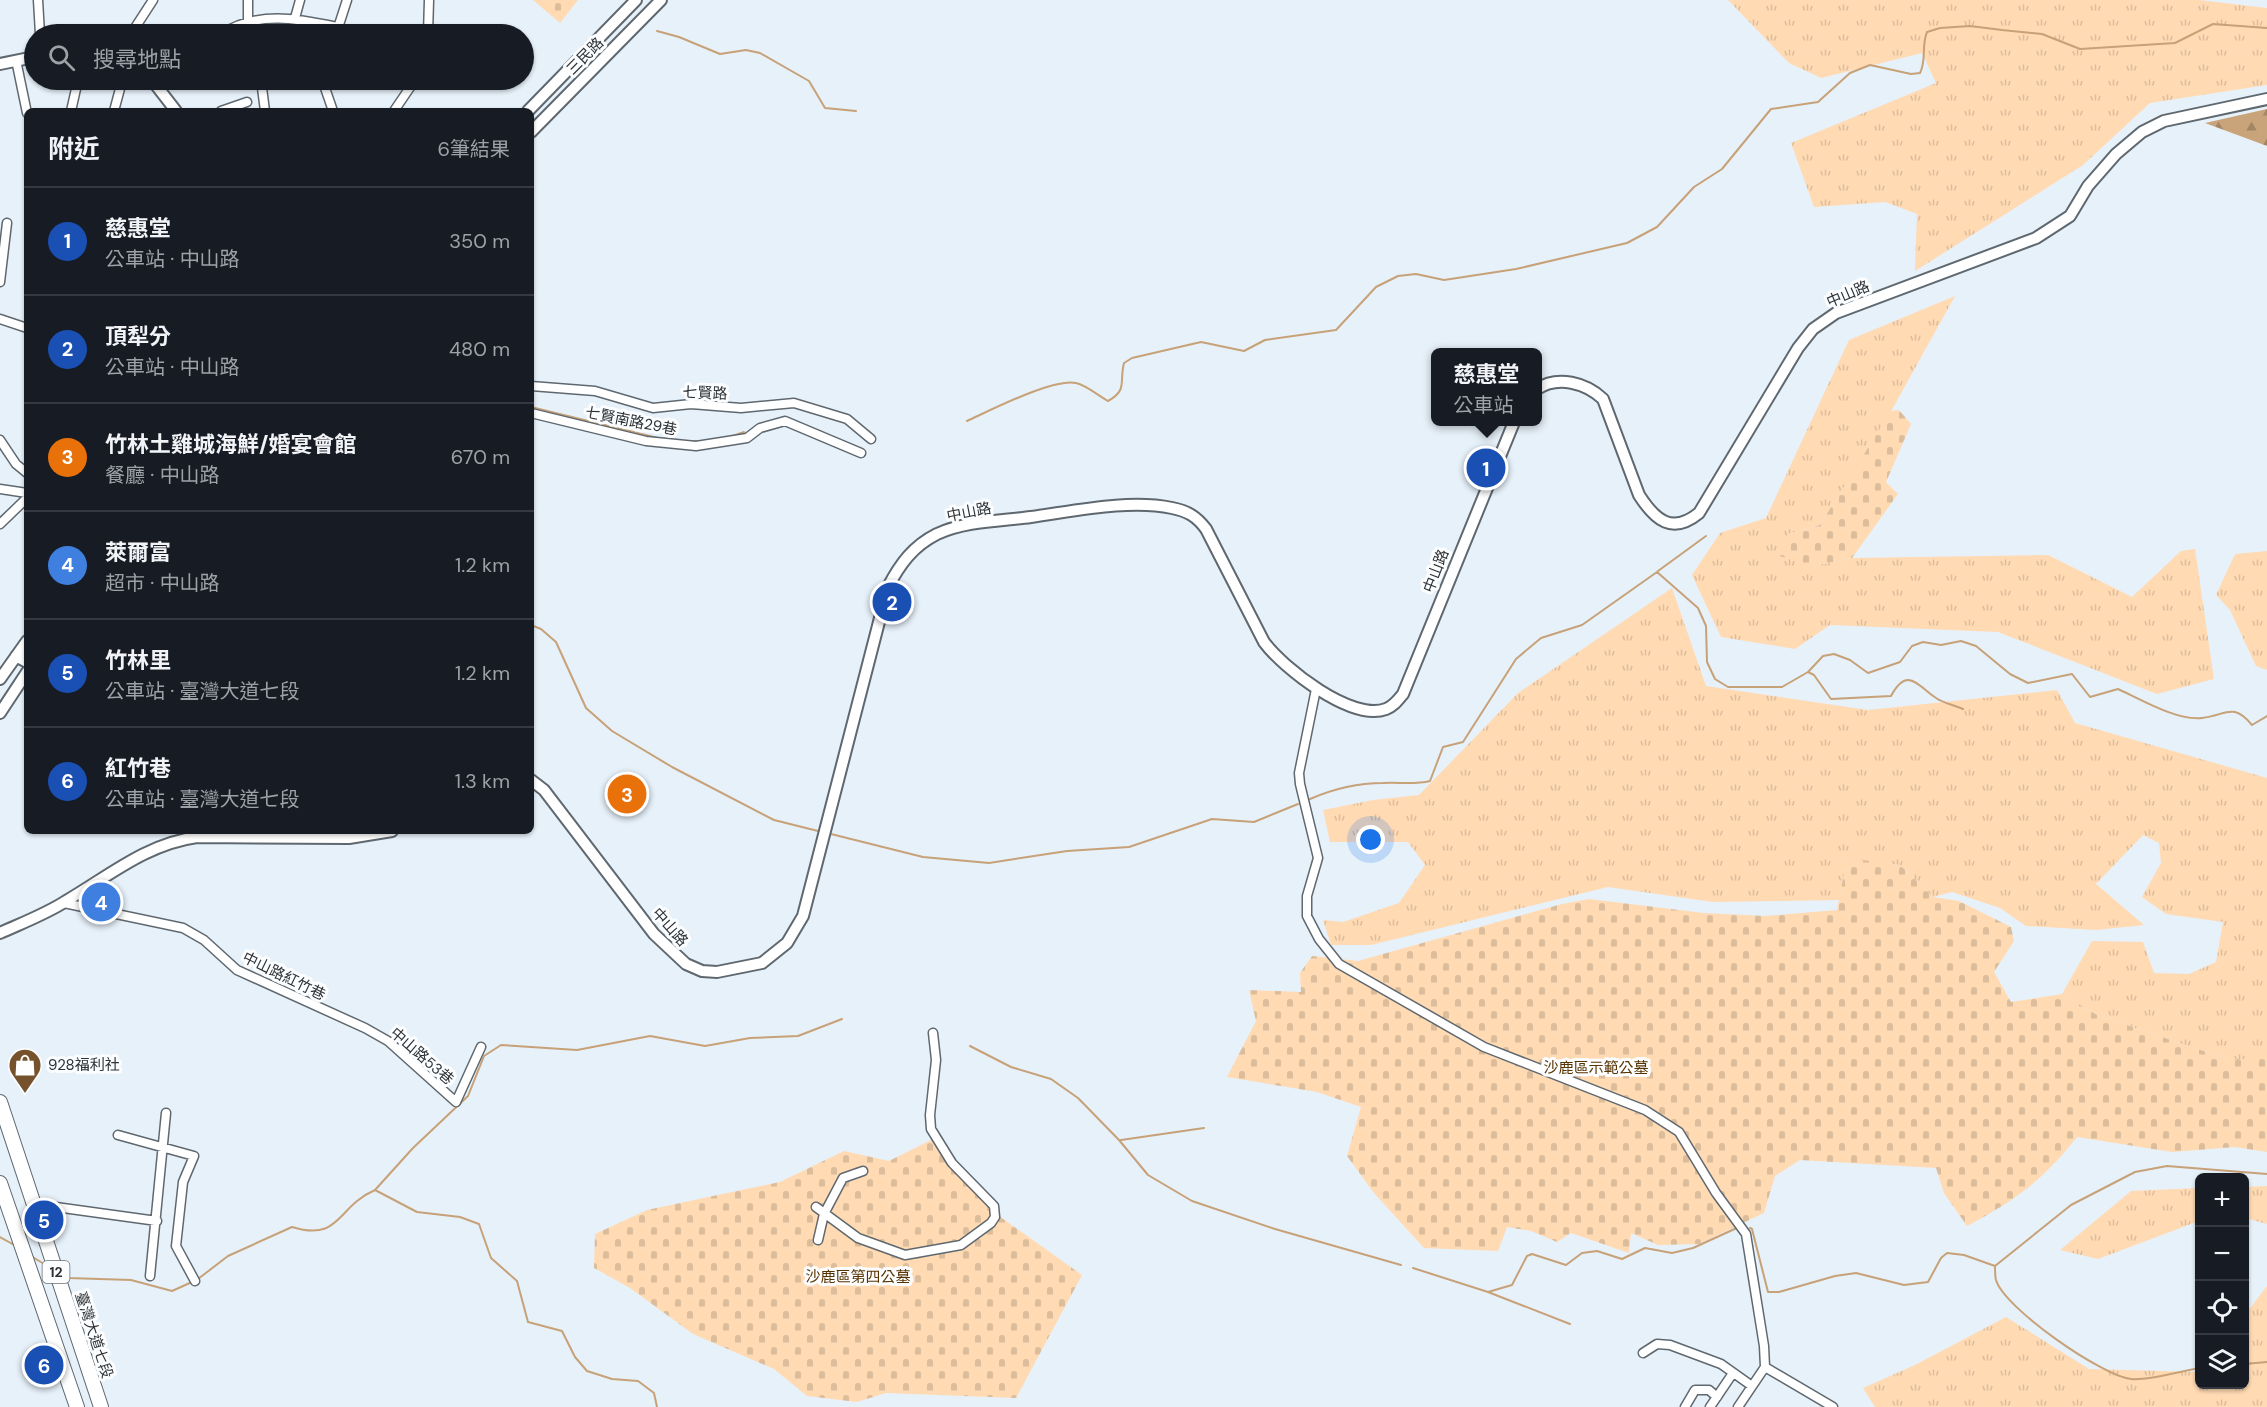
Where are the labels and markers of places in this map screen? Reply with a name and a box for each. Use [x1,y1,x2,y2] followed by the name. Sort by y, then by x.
[1466,446,1506,490] pin: 1
[872,580,912,624] pin: 2
[608,772,646,816] pin: 3
[82,880,120,924] pin: 4
[7,1047,43,1094] shop icon: 928福利社
[48,1055,120,1075] place label: 928福利社
[24,1198,63,1242] pin: 5
[24,1342,63,1388] pin: 6

